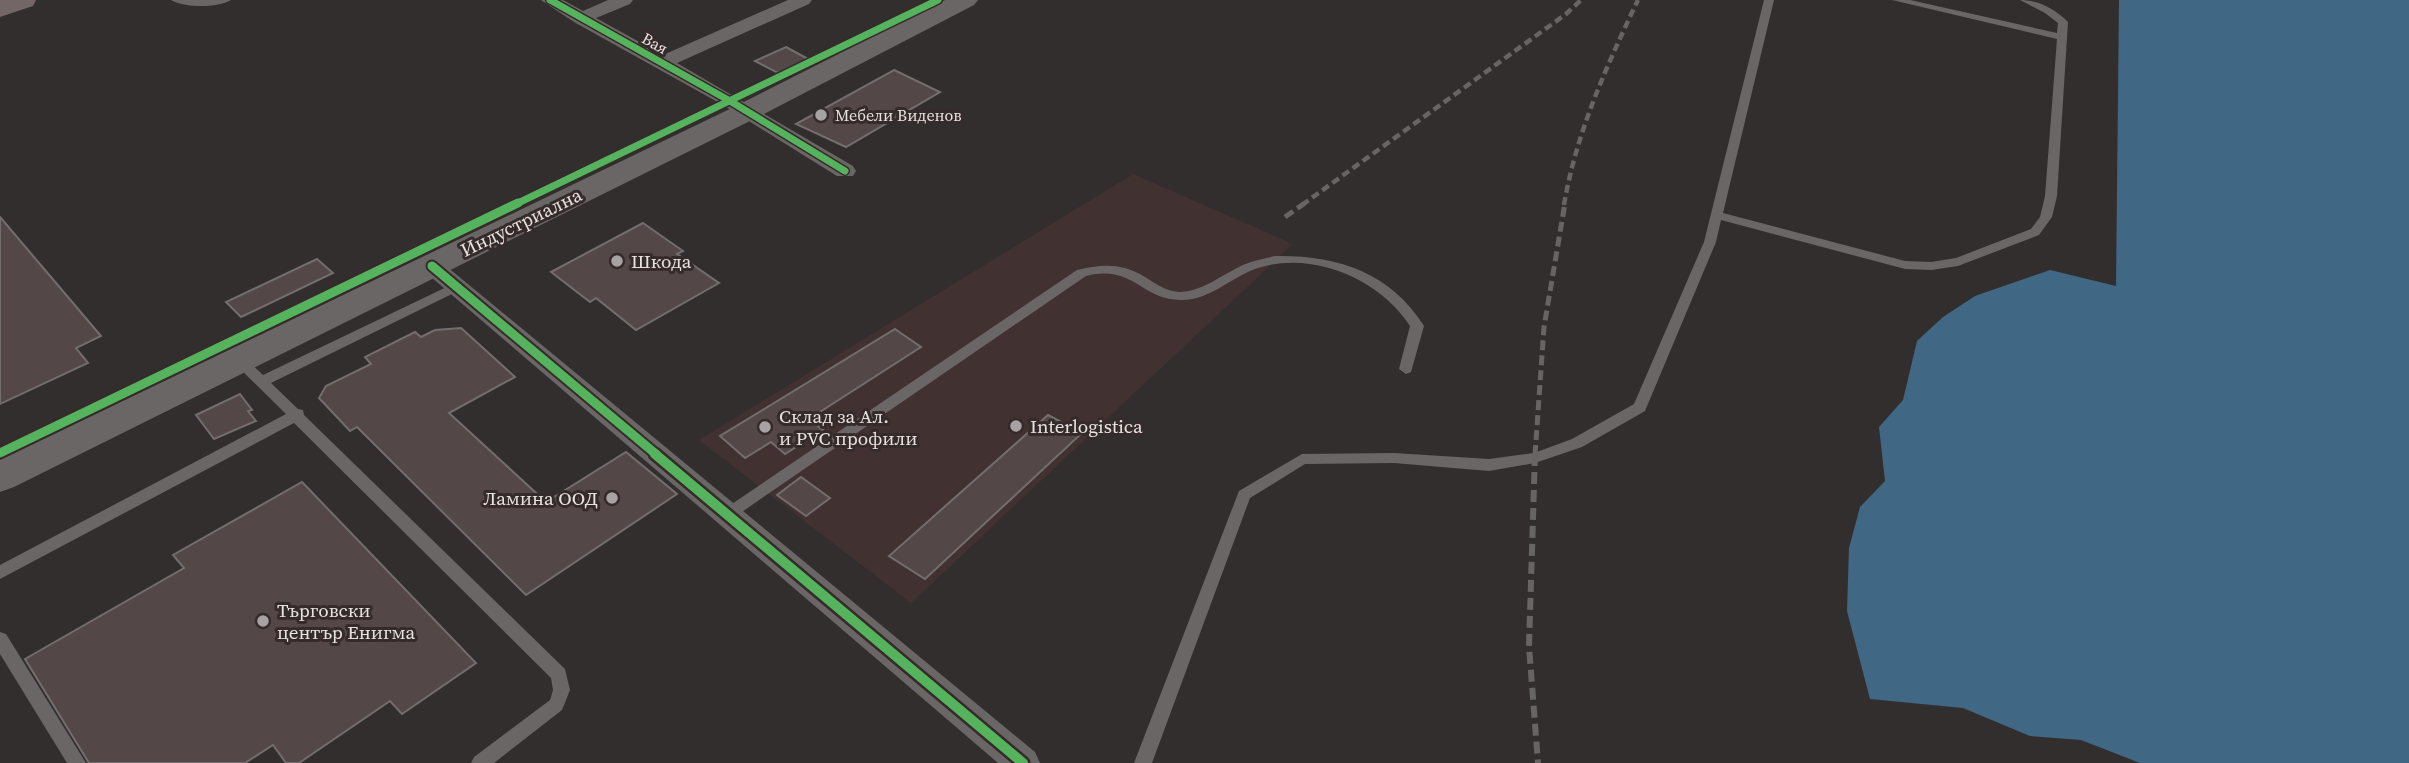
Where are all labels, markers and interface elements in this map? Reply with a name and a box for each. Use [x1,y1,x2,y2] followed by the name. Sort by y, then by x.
[638,27,672,59] street label: Вая
[835,104,962,126] place label: Мебели Виденов
[813,107,829,123] marker: Мебели Виденов
[456,181,586,263] street label: Индустриална
[631,248,692,274] place label: Шкода
[609,253,625,269] marker: Шкода
[779,403,917,451] place label: Склад за Ал. и PVC профили
[1030,413,1143,439] place label: Interlogistica
[1008,418,1024,434] marker: Interlogistica
[757,419,773,435] marker: Склад за Ал. и PVC профили
[483,485,598,511] place label: Ламина ООД
[604,490,620,506] marker: Ламина ООД
[277,597,416,645] place label: Търговски център Енигма
[255,613,271,629] marker: Търговски център Енигма

